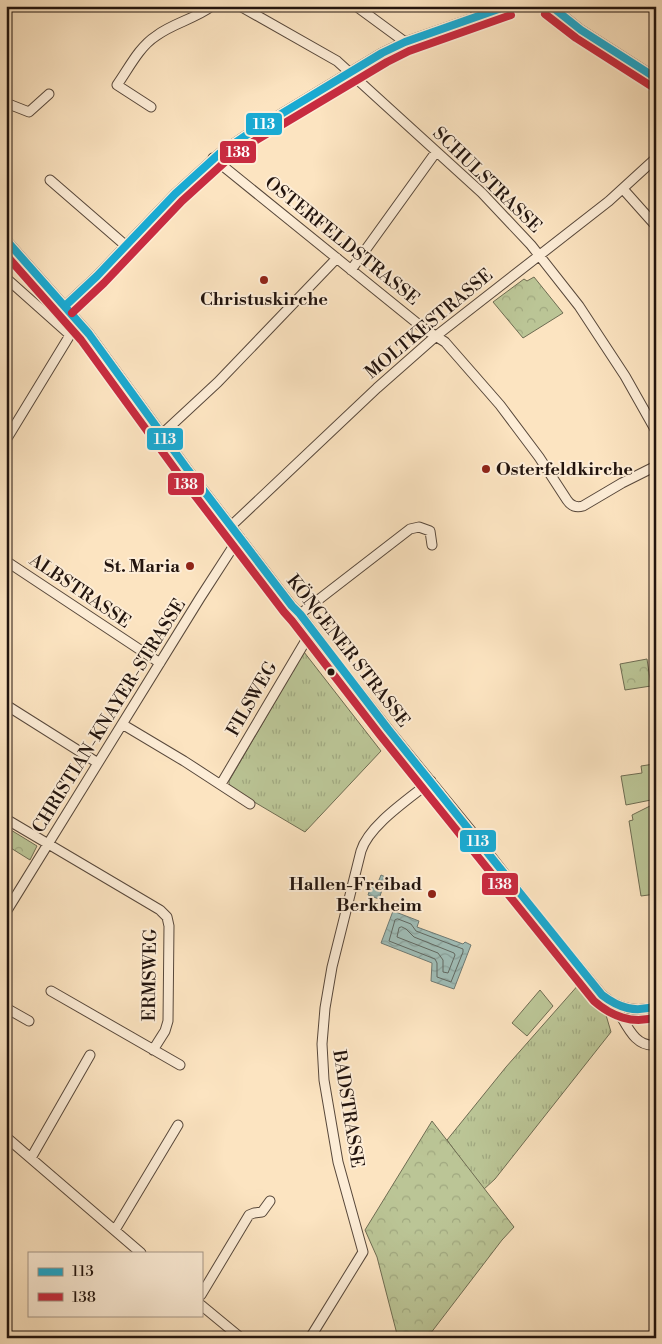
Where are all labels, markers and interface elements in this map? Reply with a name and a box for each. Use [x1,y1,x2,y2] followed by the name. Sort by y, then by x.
[245,112,283,136] line badge: 113
[253,116,275,134] text: 113
[428,122,546,238] street label: SCHULSTRASSE
[219,140,257,164] line badge: 138
[226,144,250,162] text: 138
[260,171,424,311] street label: OSTERFELDSTRASSE
[360,264,498,384] street label: MOLTKESTRASSE
[258,274,270,286] marker: Christuskirche
[200,288,328,311] place label: Christuskirche
[146,427,184,451] line badge: 113
[154,431,176,449] text: 113
[496,458,633,481] place label: Osterfeldkirche
[480,463,492,475] marker: Osterfeldkirche
[167,472,205,496] line badge: 138
[174,476,198,494] text: 138
[24,548,135,633] street label: ALBSTRASSE
[104,555,180,578] place label: St. Maria
[184,560,196,572] marker: St. Maria
[281,570,415,732] street label: KÖNGENER STRASSE
[27,594,191,838] street label: CHRISTIAN-KNAYER-STRASSE
[221,657,283,740] street label: FILSWEG
[326,667,336,677] unlabelled marker
[459,829,497,853] line badge: 113
[467,833,489,851] text: 113
[481,872,519,896] line badge: 138
[289,873,423,917] place label: Hallen-Freibad Berkheim
[488,876,512,894] text: 138
[426,888,438,900] marker: Hallen-Freibad Berkheim
[138,928,162,1022] street label: ERMSWEG
[327,1047,369,1170] street label: BADSTRASSE
[28,1252,202,1316] legend
[72,1262,94,1281] text: 113
[72,1288,96,1307] text: 138

